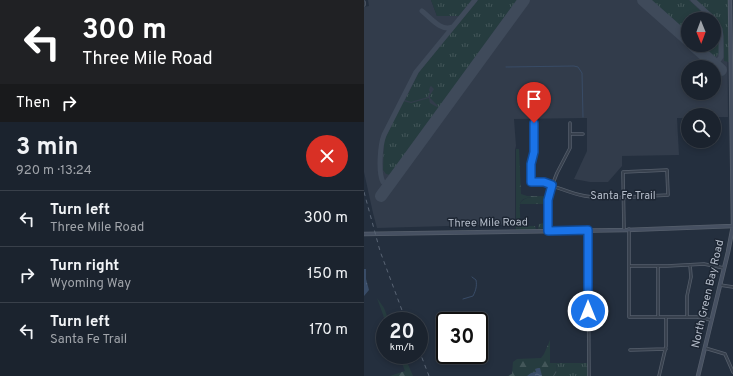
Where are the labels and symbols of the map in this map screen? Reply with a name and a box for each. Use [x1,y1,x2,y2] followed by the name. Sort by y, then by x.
[681,12,721,52] north arrow
[517,82,551,123] pin
[590,189,656,203] street label: Santa Fe Trail
[448,215,528,231] street label: Three Mile Road
[689,239,727,349] street label: North Green Bay Road
[567,290,609,332] position arrow
[436,312,488,364] speed limit sign: 30

